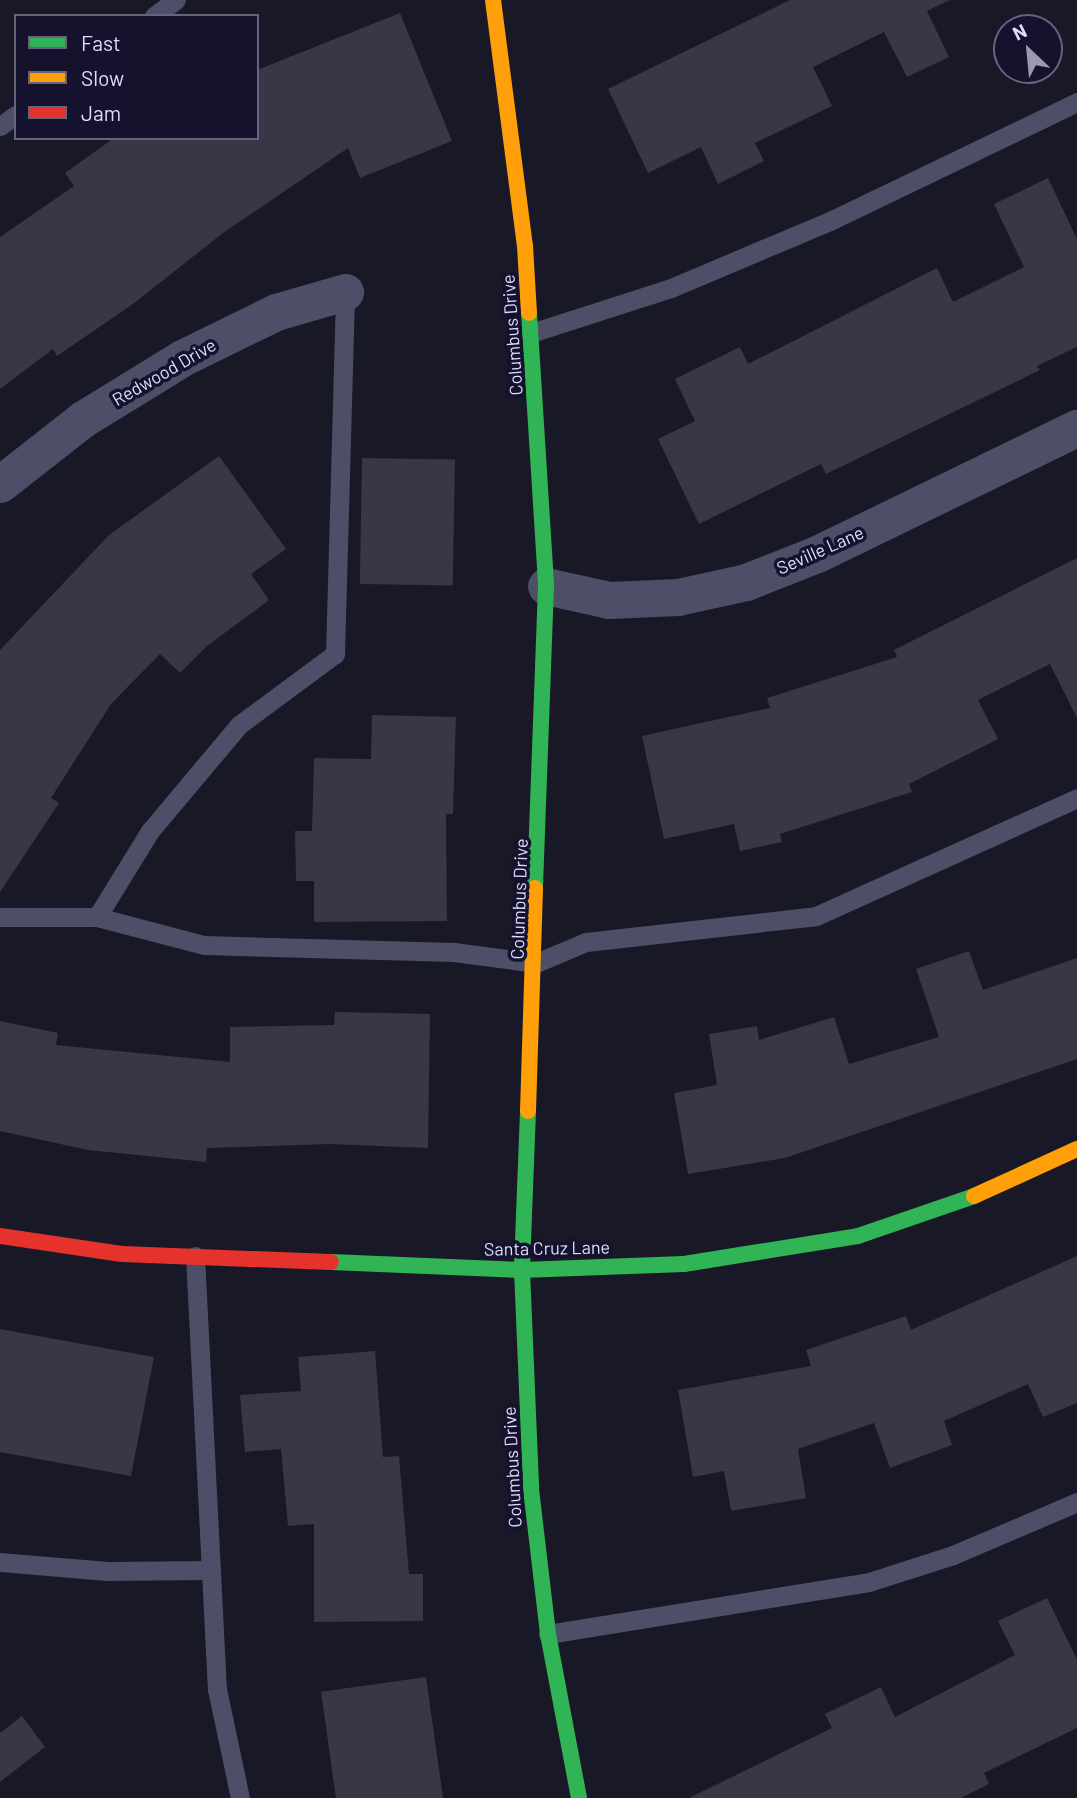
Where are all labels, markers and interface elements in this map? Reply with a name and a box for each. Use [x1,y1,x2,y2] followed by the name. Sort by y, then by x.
[14,14,259,140] legend
[993,14,1063,84] north arrow
[1009,18,1030,45] text: N
[81,30,121,55] text: Fast
[81,65,124,90] text: Slow
[81,100,121,125] text: Jam
[497,274,527,396] street label: Columbus Drive
[108,334,220,410] street label: Redwood Drive
[773,521,867,579] street label: Seville Lane
[506,838,532,960] street label: Columbus Drive
[484,1236,610,1260] street label: Santa Cruz Lane
[498,1406,526,1528] street label: Columbus Drive

